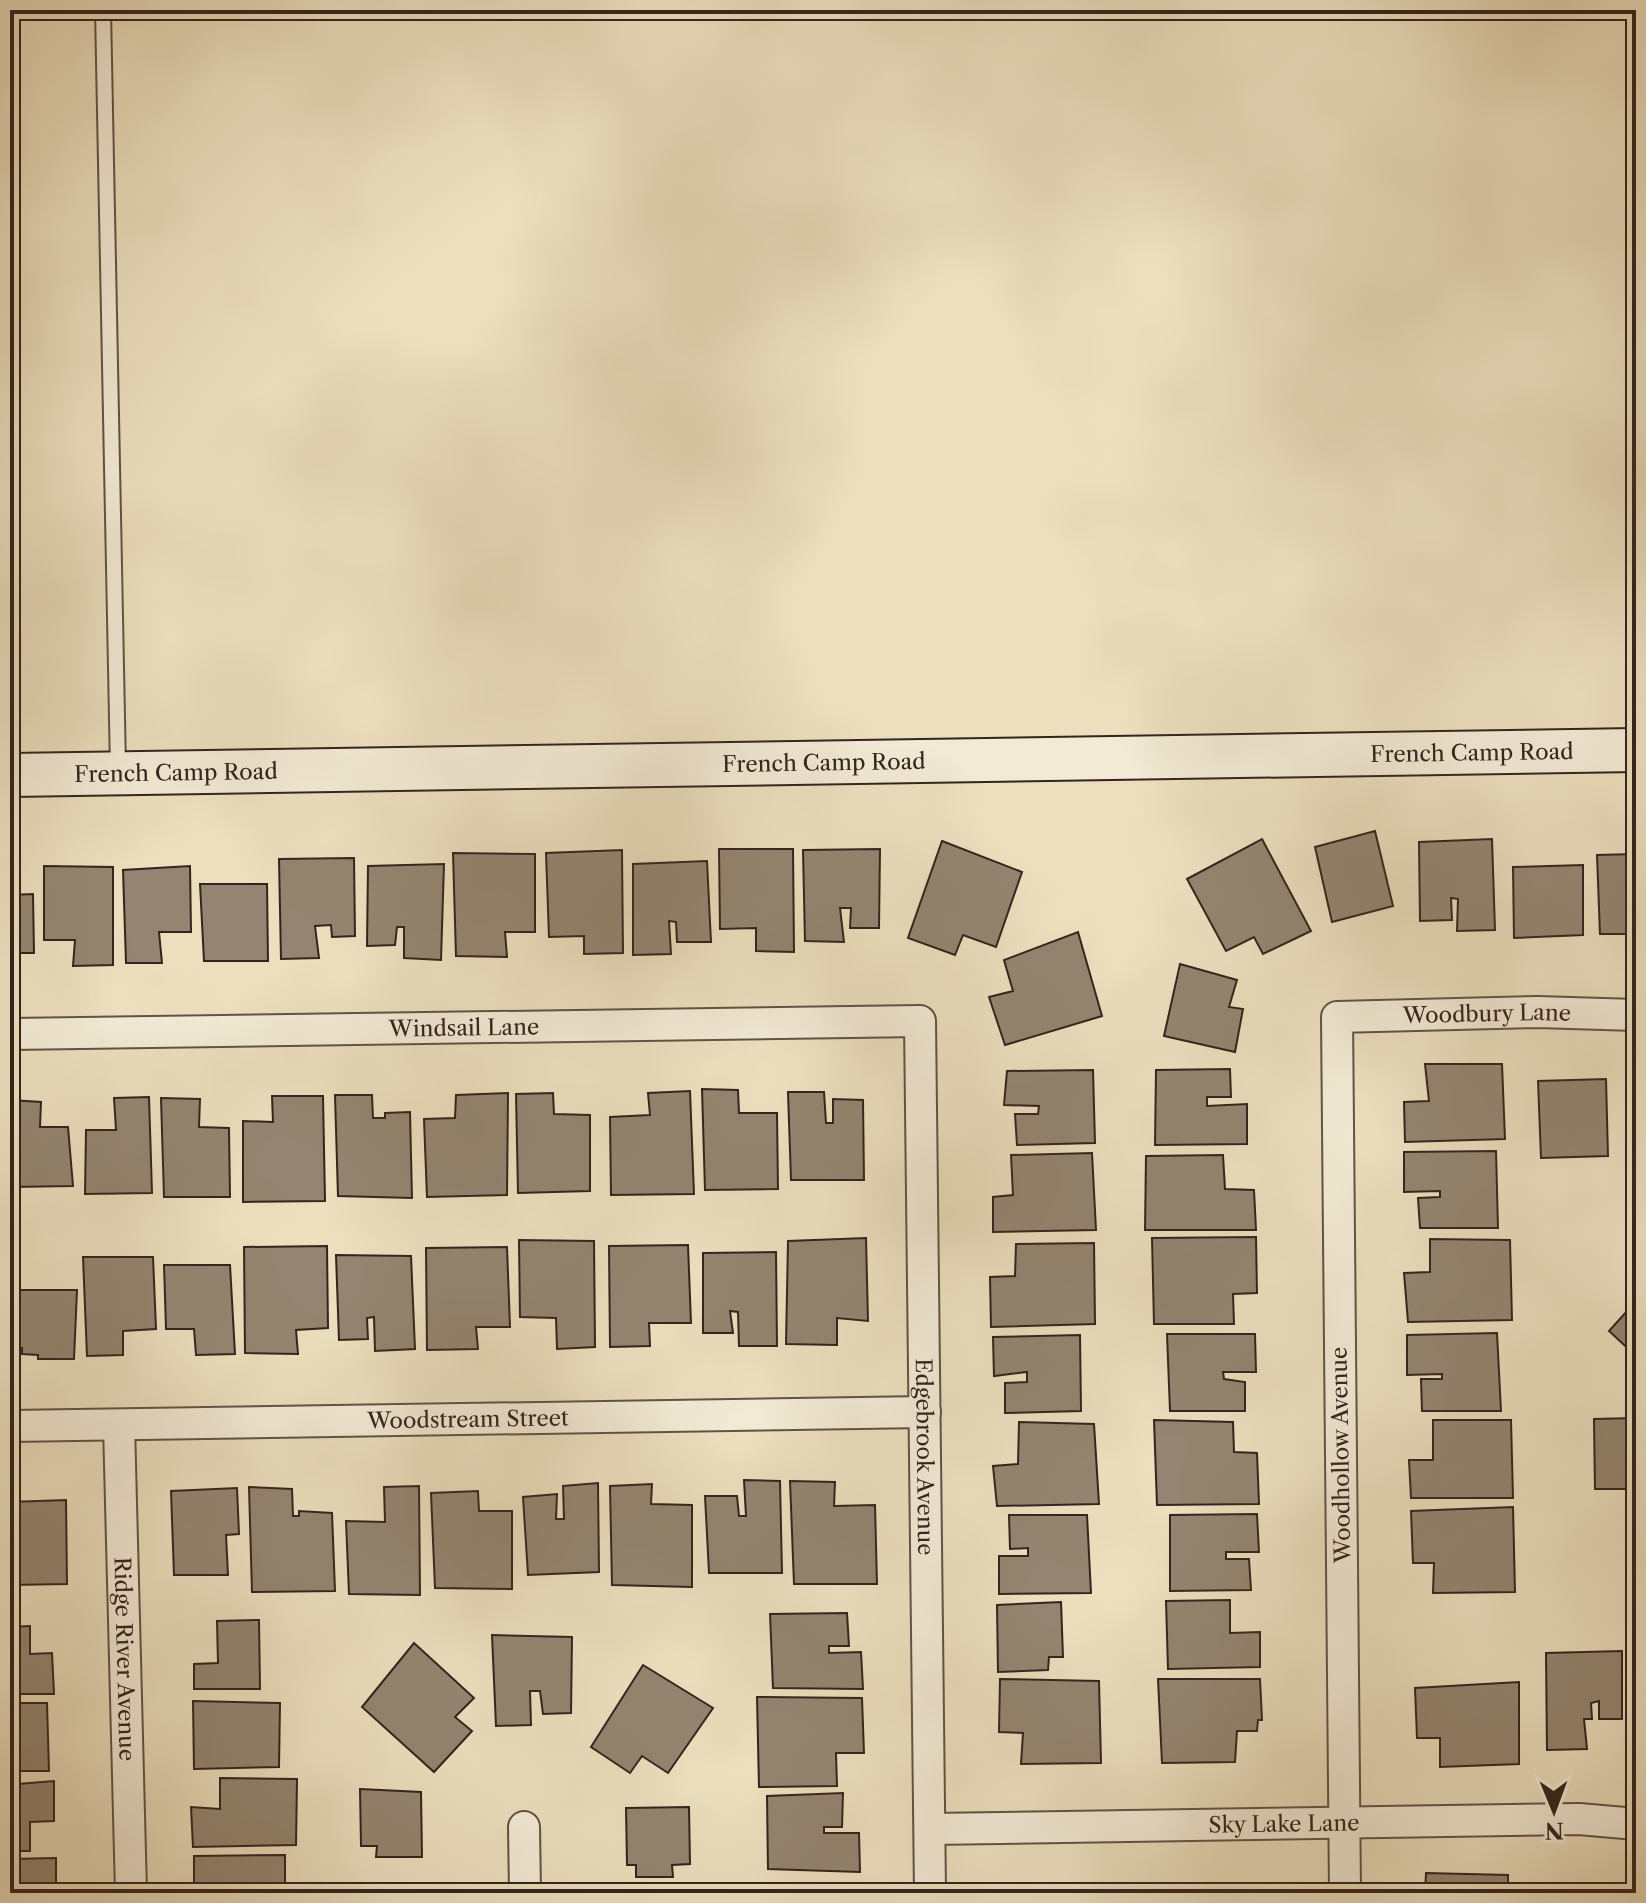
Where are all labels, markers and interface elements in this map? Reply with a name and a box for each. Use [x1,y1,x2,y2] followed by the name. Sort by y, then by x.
[1370,737,1574,768] street label: French Camp Road
[722,747,926,778] street label: French Camp Road
[74,757,278,788] street label: French Camp Road
[1401,998,1571,1029] street label: Woodbury Lane
[388,1013,539,1042] street label: Windsail Lane
[1326,1347,1356,1564] street label: Woodhollow Avenue
[910,1358,940,1556] street label: Edgebrook Avenue
[366,1404,569,1434] street label: Woodstream Street
[109,1557,141,1761] street label: Ridge River Avenue
[1514,1771,1594,1851] north arrow
[1208,1809,1360,1838] street label: Sky Lake Lane
[1545,1817,1564,1844] text: N

